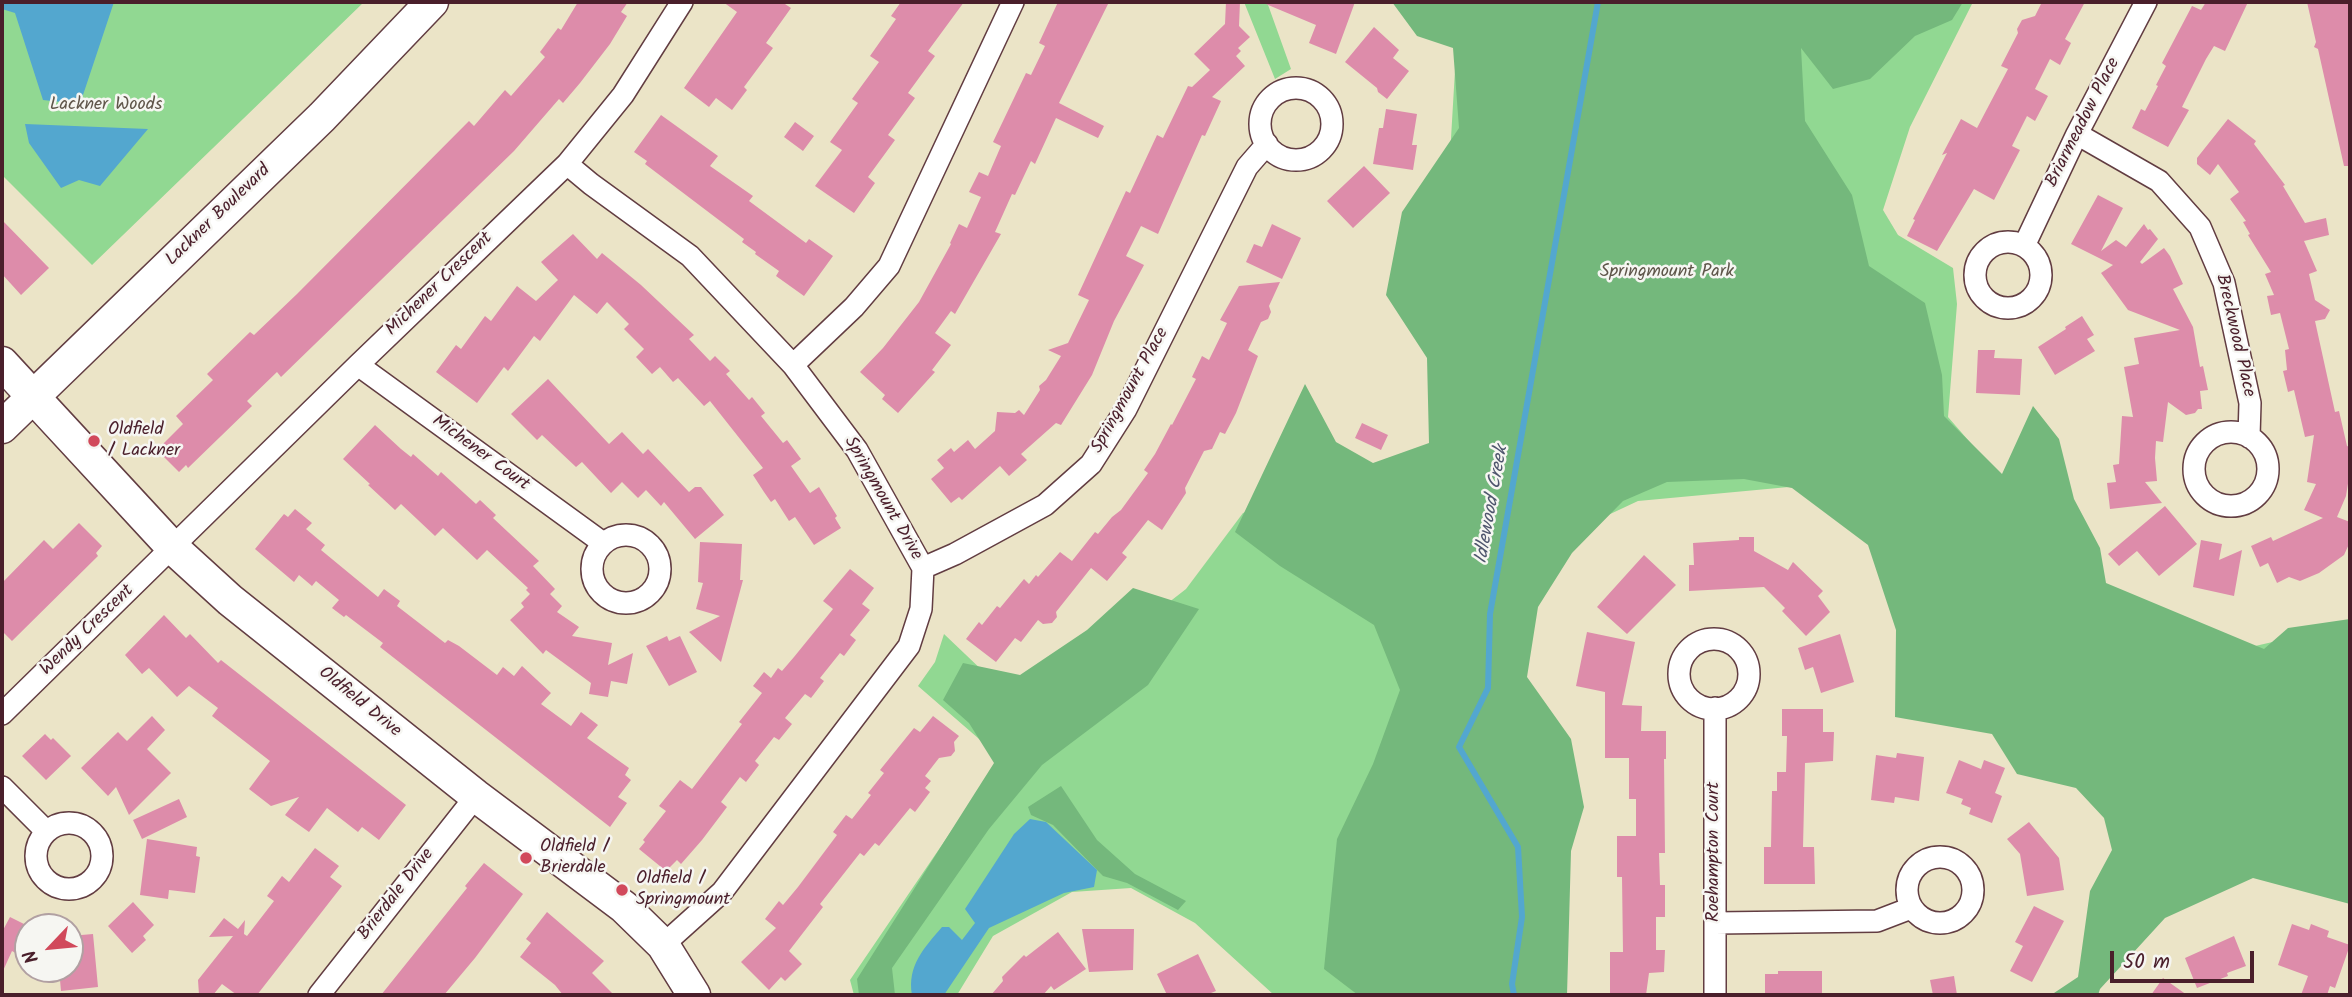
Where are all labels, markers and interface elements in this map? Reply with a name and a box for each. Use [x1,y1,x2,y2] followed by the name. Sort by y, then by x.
[2042,55,2126,191] street label: Briarmeadow Place
[50,95,162,117] park label: Lackner Woods
[162,161,276,271] street label: Lackner Boulevard
[382,229,498,341] street label: Michener Crescent
[1600,262,1734,284] park label: Springmount Park
[2209,273,2259,399] street label: Breckwood Place
[1088,324,1174,458] street label: Springmount Place
[427,411,533,497] street label: Michener Court
[108,420,180,462] place label: Oldfield / Lackner
[86,433,102,449] marker: Oldfield / Lackner
[838,433,926,565] street label: Springmount Drive
[1471,444,1515,566] water label: Idlewood Creek
[37,581,139,681] street label: Wendy Crescent
[313,663,405,743] street label: Oldfield Drive
[1704,782,1726,922] street label: Roehampton Court
[540,837,609,880] place label: Oldfield / Brierdale
[354,845,440,945] street label: Brierdale Drive
[518,850,534,866] marker: Oldfield / Brierdale
[636,869,730,912] place label: Oldfield / Springmount
[614,882,630,898] marker: Oldfield / Springmount
[14,913,84,983] north arrow
[2114,937,2258,981] scale bar
[16,944,48,968] text: N
[2123,946,2170,979] text: 50 m

